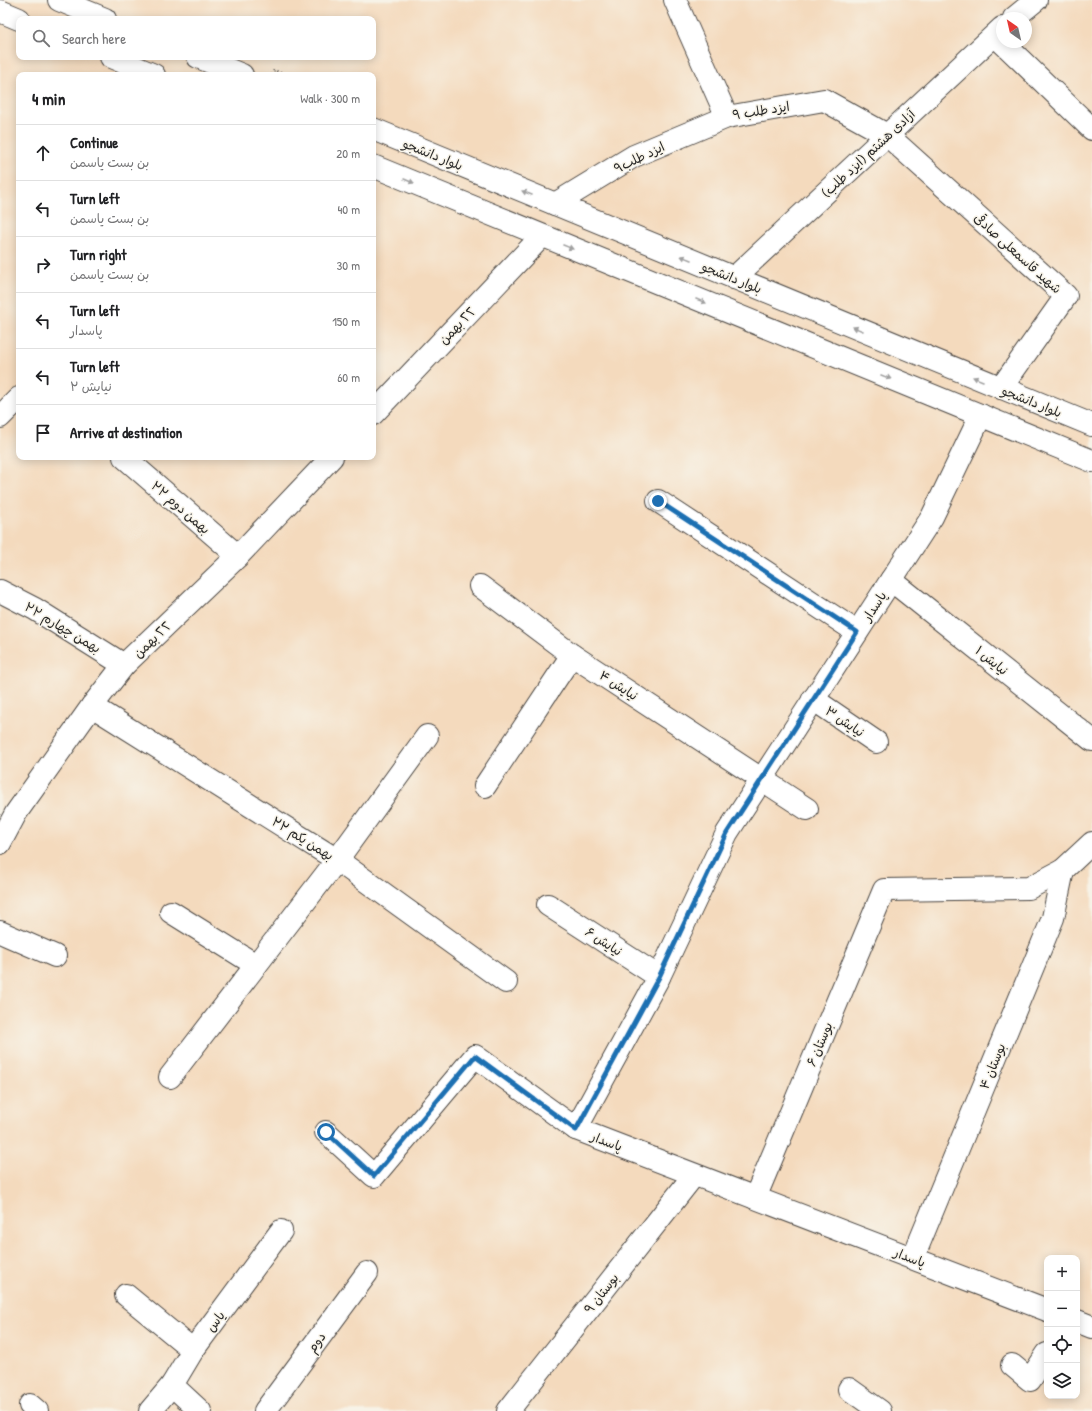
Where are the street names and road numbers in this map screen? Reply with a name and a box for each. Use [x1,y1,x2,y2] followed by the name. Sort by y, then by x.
[731,97,791,123] street label: ایزد طلب ۹
[817,104,921,203] street label: آزادی هشتم (ایزد طلب)
[399,133,466,174] street label: بلوار دانشجو
[611,137,667,177] street label: ایزد طلب۹
[970,209,1066,298] street label: شهید قاسمعلی صادقی
[698,256,765,297] street label: بلوار دانشجو
[434,302,480,348] street label: ٢٢ بهمن
[998,380,1065,421] street label: بلوار دانشجو
[146,476,214,539] street label: ۲۲ بهمن دوم
[857,587,890,625] street label: پاسدار
[21,597,104,659] street label: ۲۲ بهمن چهارم
[129,616,175,662] street label: ٢٢ بهمن
[972,641,1012,679] street label: نیایش ۱
[596,666,642,704] street label: نیایش ۴
[822,701,868,741] street label: نیایش ۳
[268,812,337,866] street label: ۲۲ بهمن یکم
[582,922,626,960] street label: نیایش ۶
[802,1019,836,1069] street label: بوستان ۶
[975,1040,1009,1092] street label: بوستان ۴
[588,1126,626,1155] street label: پاسدار
[891,1242,929,1271] street label: پاسدار
[580,1269,622,1317] street label: بوستان ۹
[201,1307,229,1335] street label: یاس
[302,1328,331,1357] street label: دوم

